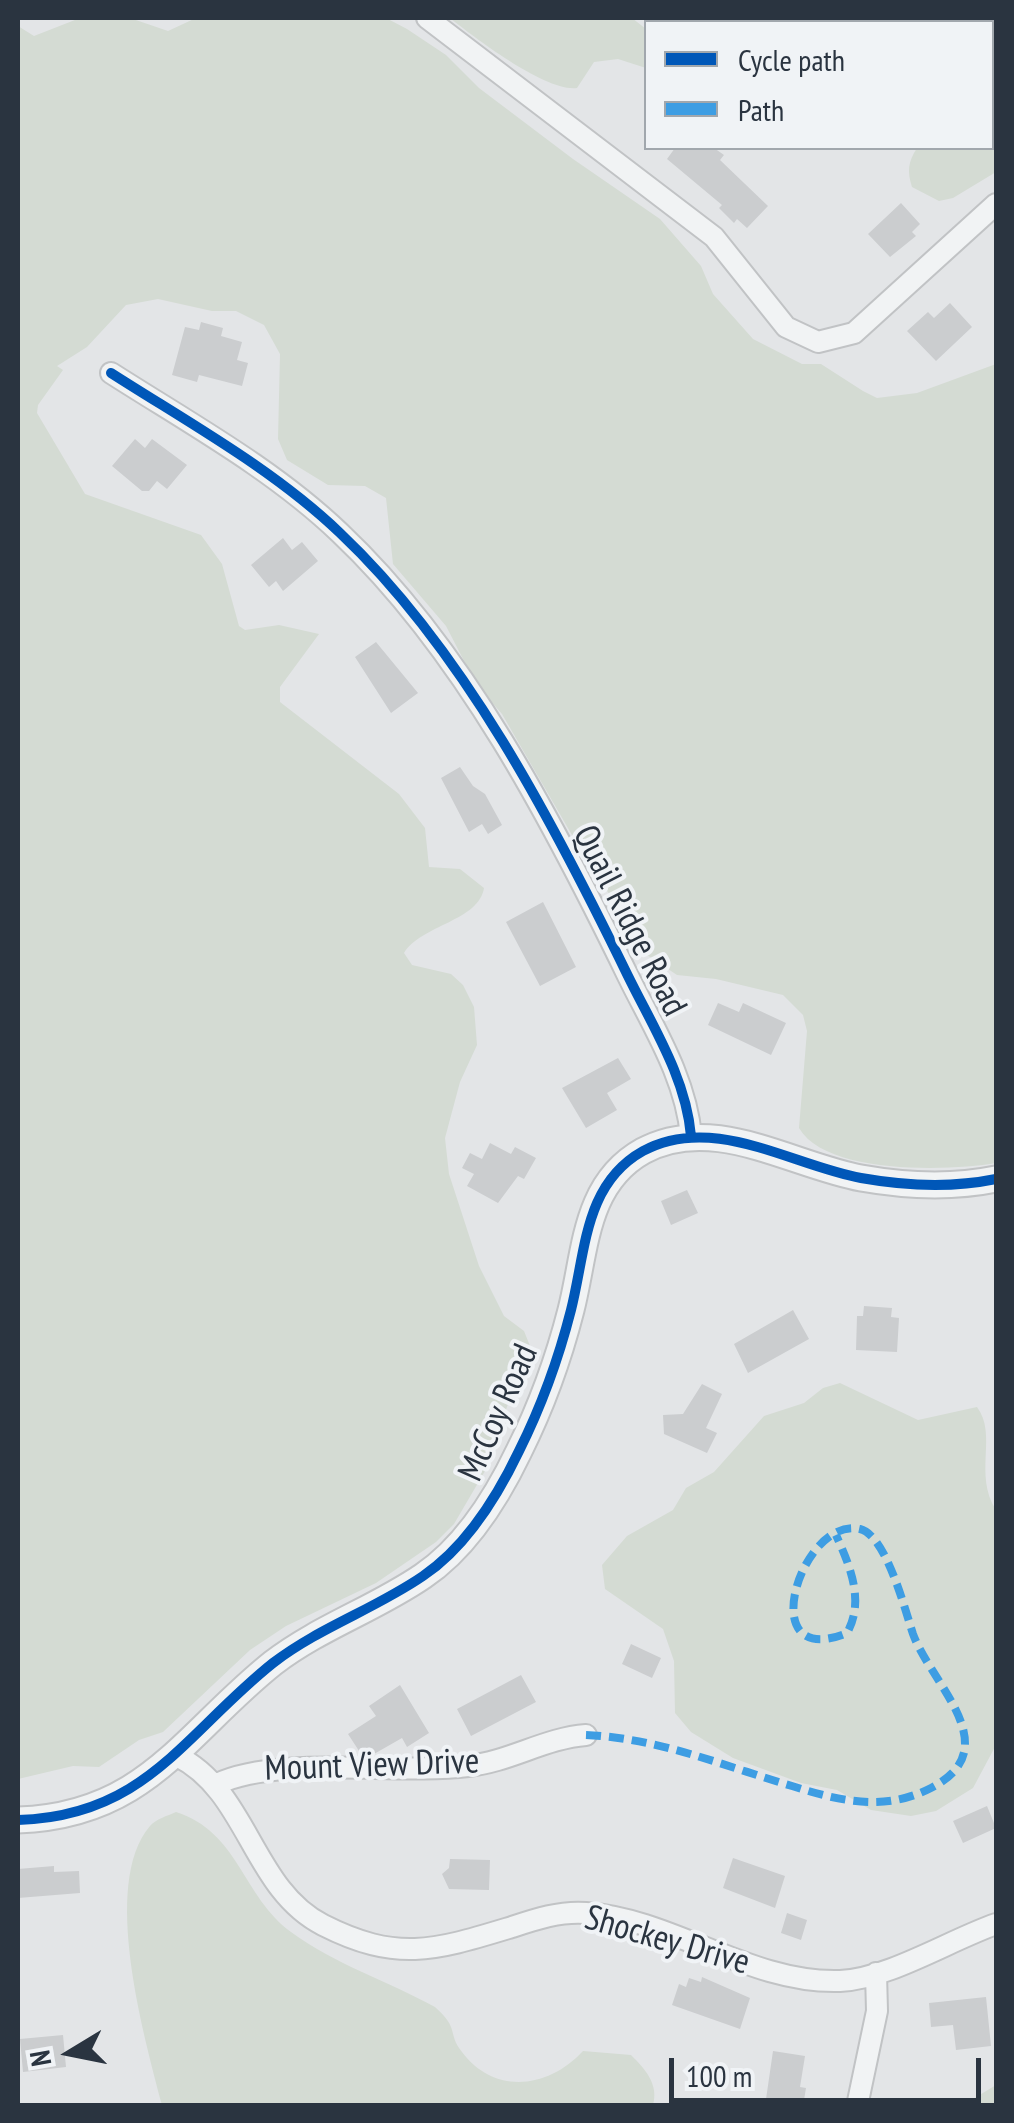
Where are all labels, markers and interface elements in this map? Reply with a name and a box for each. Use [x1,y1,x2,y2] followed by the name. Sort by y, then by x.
[644,20,994,150] legend
[738,40,845,79] text: Cycle path
[738,90,784,129] text: Path
[563,819,695,1023] street label: Quail Ridge Road
[450,1338,548,1488] street label: McCoy Road
[264,1741,480,1791] street label: Mount View Drive
[580,1897,754,1985] street label: Shockey Drive
[20,2003,120,2103] north arrow
[674,2038,986,2100] scale bar
[20,2048,59,2069] text: N
[686,2056,752,2095] text: 100 m

